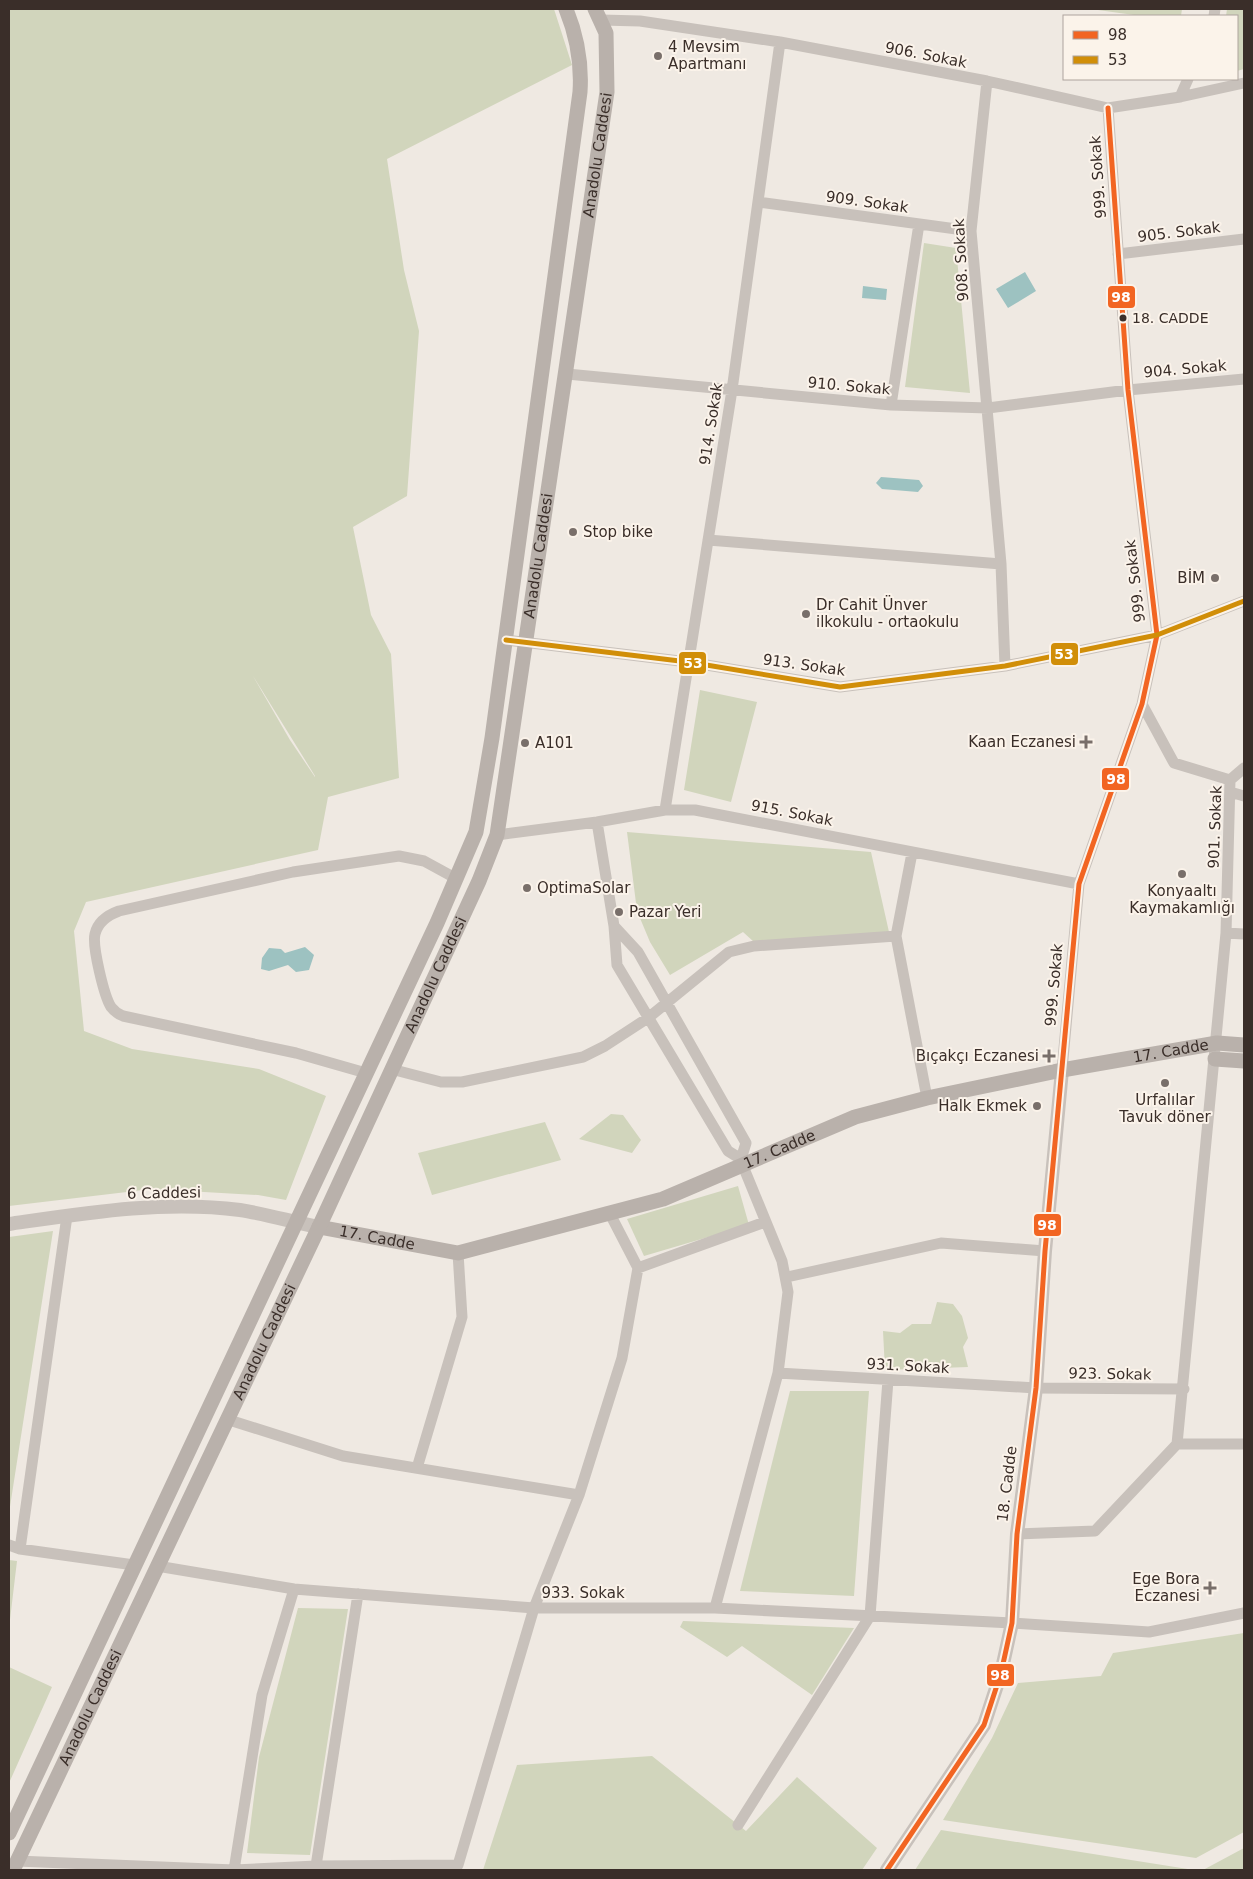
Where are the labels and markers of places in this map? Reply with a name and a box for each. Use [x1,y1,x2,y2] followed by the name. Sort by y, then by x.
[668,38,747,73] place label: 4 Mevsim Apartmanı
[652,50,664,62] marker: 4 Mevsim Apartmanı
[1132,310,1208,326] place label: 18. CADDE
[1118,313,1128,323] marker: 18. CADDE
[583,523,653,541] place label: Stop bike
[567,526,579,538] marker: Stop bike
[1177,568,1205,587] place label: BİM
[1209,572,1221,584] marker: BİM
[816,595,959,631] place label: Dr Cahit Ünver ilkokulu - ortaokulu
[800,608,812,620] marker: Dr Cahit Ünver ilkokulu - ortaokulu
[968,733,1076,751] place label: Kaan Eczanesi
[535,734,574,752] place label: A101
[1080,736,1092,748] marker: Kaan Eczanesi
[519,737,531,749] marker: A101
[1176,868,1188,880] marker: Konyaaltı Kaymakamlığı
[537,879,631,897] place label: OptimaSolar
[521,882,533,894] marker: OptimaSolar
[1129,882,1235,917] place label: Konyaaltı Kaymakamlığı
[629,903,701,921] place label: Pazar Yeri
[613,906,625,918] marker: Pazar Yeri
[916,1047,1039,1065] place label: Bıçakçı Eczanesi
[1043,1050,1055,1062] marker: Bıçakçı Eczanesi
[1159,1077,1171,1089] marker: Urfalılar Tavuk döner
[1118,1091,1211,1126] place label: Urfalılar Tavuk döner
[938,1097,1027,1115] place label: Halk Ekmek
[1031,1100,1043,1112] marker: Halk Ekmek
[1132,1570,1200,1605] place label: Ege Bora Eczanesi
[1204,1582,1216,1594] marker: Ege Bora Eczanesi

